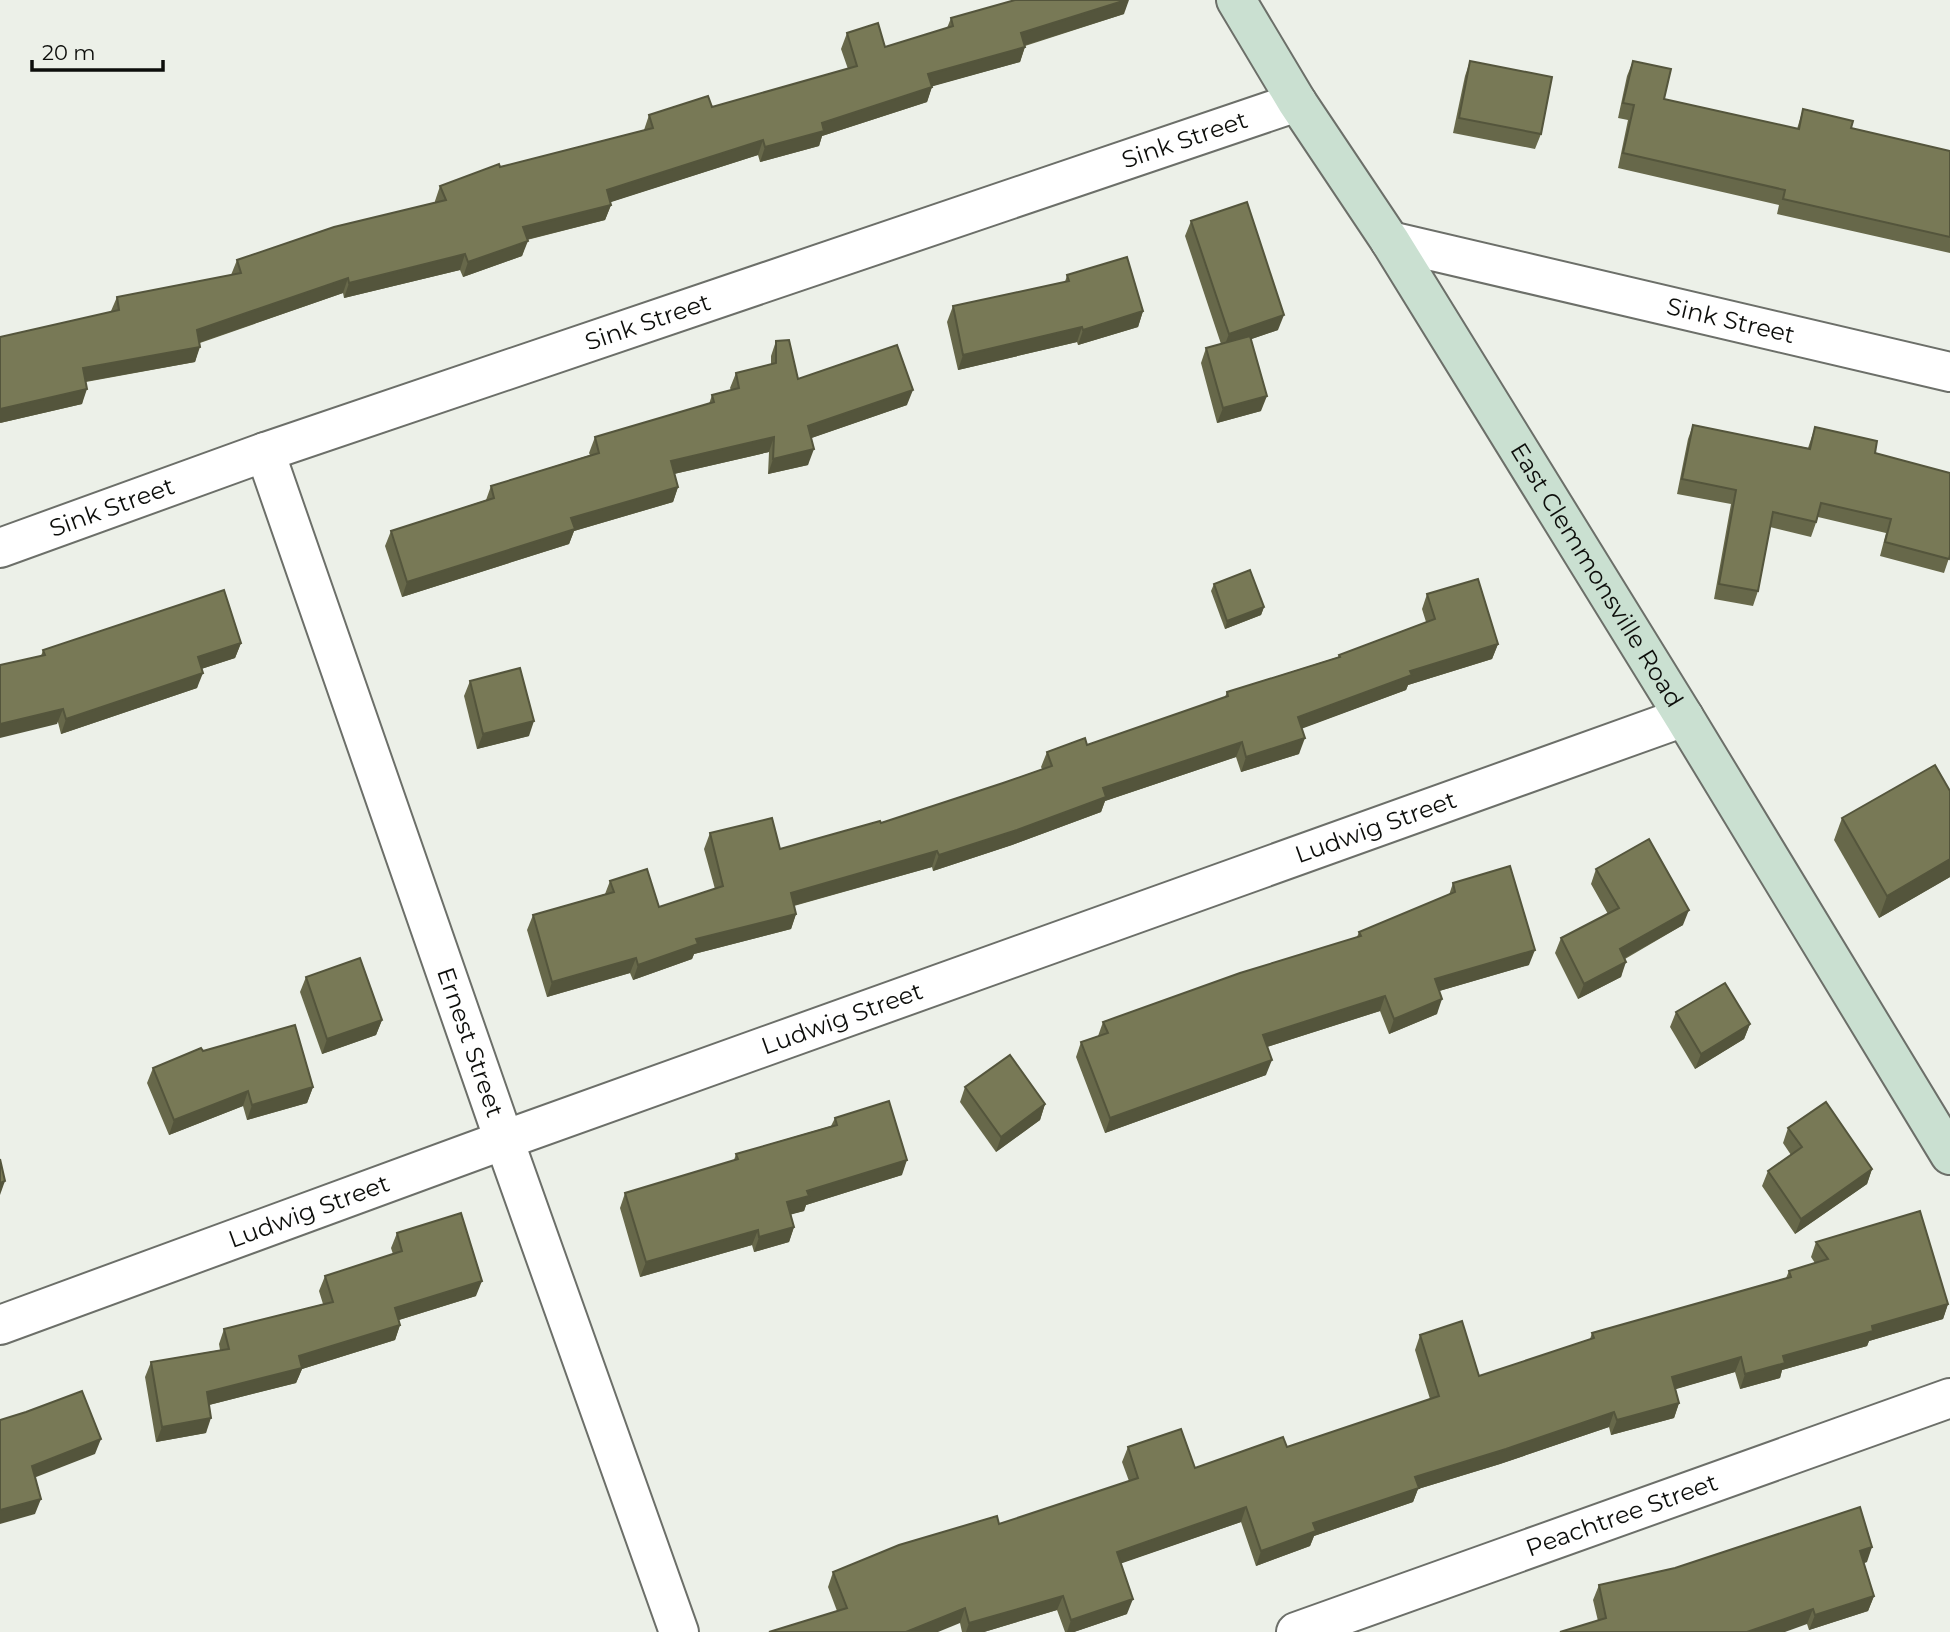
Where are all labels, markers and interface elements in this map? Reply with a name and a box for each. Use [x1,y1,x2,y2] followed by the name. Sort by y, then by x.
[32,28,163,72] scale bar
[42,40,96,65] text: 20 m
[1118,105,1251,174] street label: Sink Street
[581,287,714,356] street label: Sink Street
[1664,291,1798,349] street label: Sink Street
[1504,437,1690,713] street label: East Clemmonsville Road
[45,471,178,543] street label: Sink Street
[1291,785,1460,869] street label: Ludwig Street
[431,964,510,1121] street label: Ernest Street
[757,976,927,1061] street label: Ludwig Street
[224,1168,393,1254] street label: Ludwig Street
[1522,1467,1722,1563] street label: Peachtree Street

